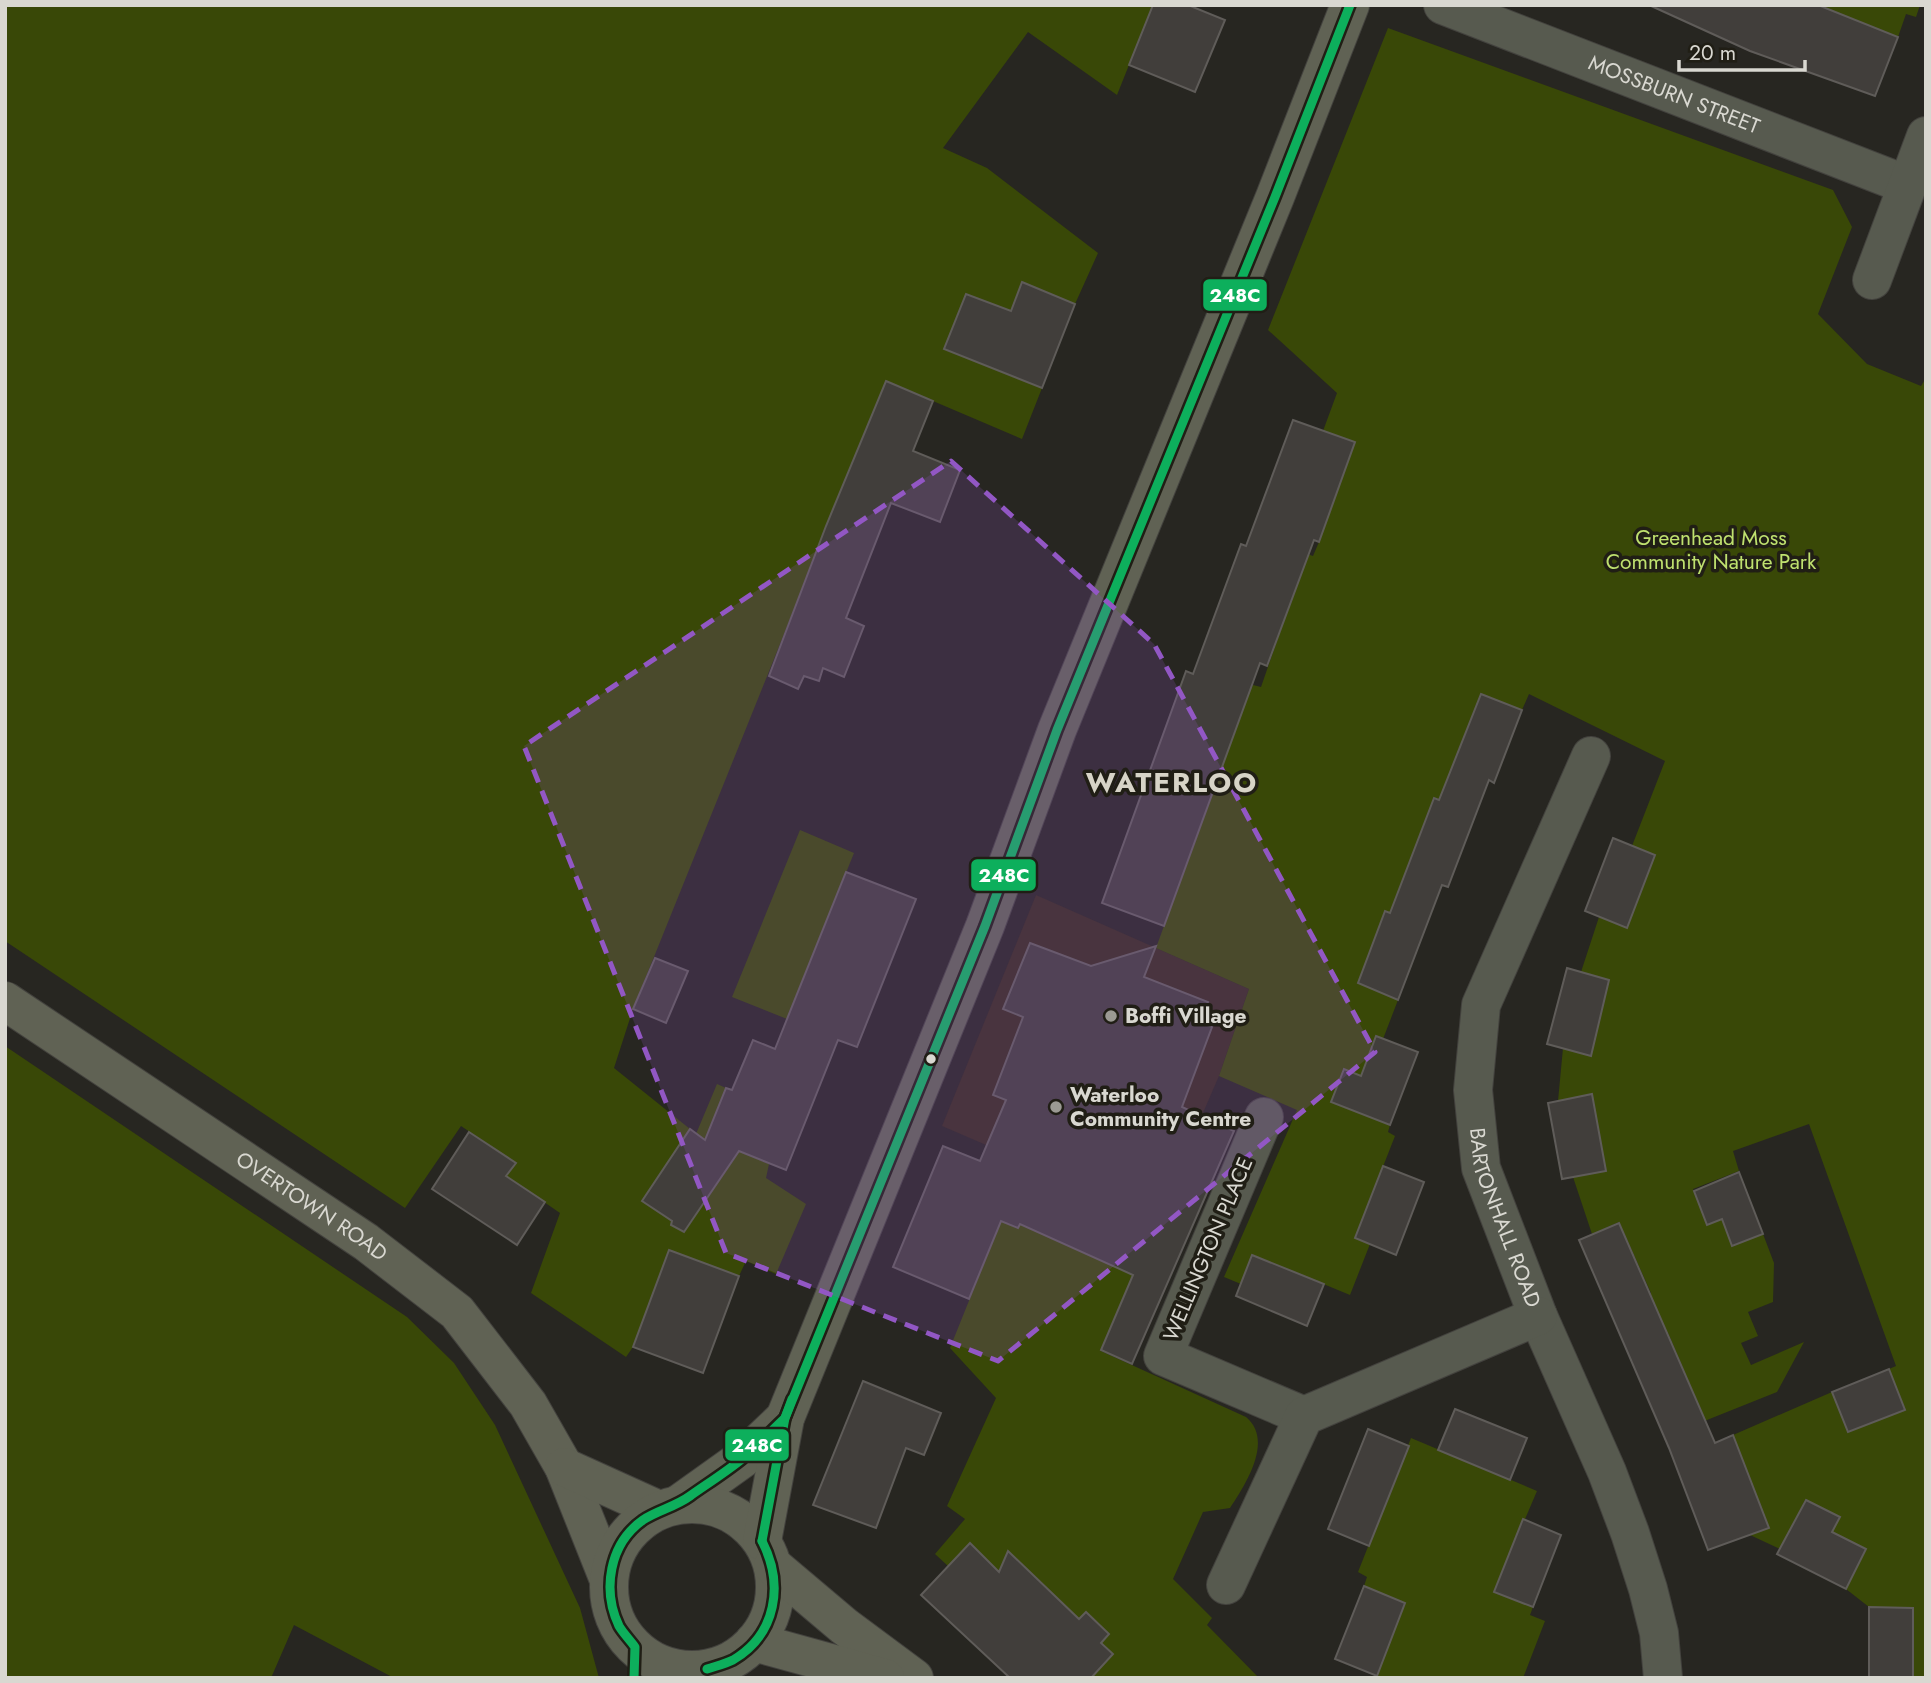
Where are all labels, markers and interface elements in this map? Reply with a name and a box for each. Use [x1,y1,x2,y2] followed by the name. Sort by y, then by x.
[1679,28,1805,72] scale bar
[1689,38,1736,68] text: 20 m
[1584,48,1765,142] street label: MOSSBURN STREET
[1202,278,1268,312] line badge: 248C
[1210,282,1260,309] text: 248C
[1606,523,1817,577] park label: Greenhead Moss Community Nature Park
[1086,762,1258,803] district label: WATERLOO
[970,858,1037,892] line badge: 248C
[979,862,1029,889] text: 248C
[1125,1001,1247,1031] place label: Boffi Village
[1103,1008,1119,1024] marker: Boffi Village
[924,1052,938,1066] unlabelled marker
[1070,1080,1251,1134] place label: Waterloo Community Centre
[1048,1099,1064,1115] marker: Waterloo Community Centre
[1462,1126,1548,1312] street label: BARTONHALL ROAD
[230,1144,394,1268] street label: OVERTOWN ROAD
[1156,1152,1260,1346] street label: WELLINGTON PLACE
[724,1428,790,1462] line badge: 248C
[732,1432,782,1459] text: 248C

